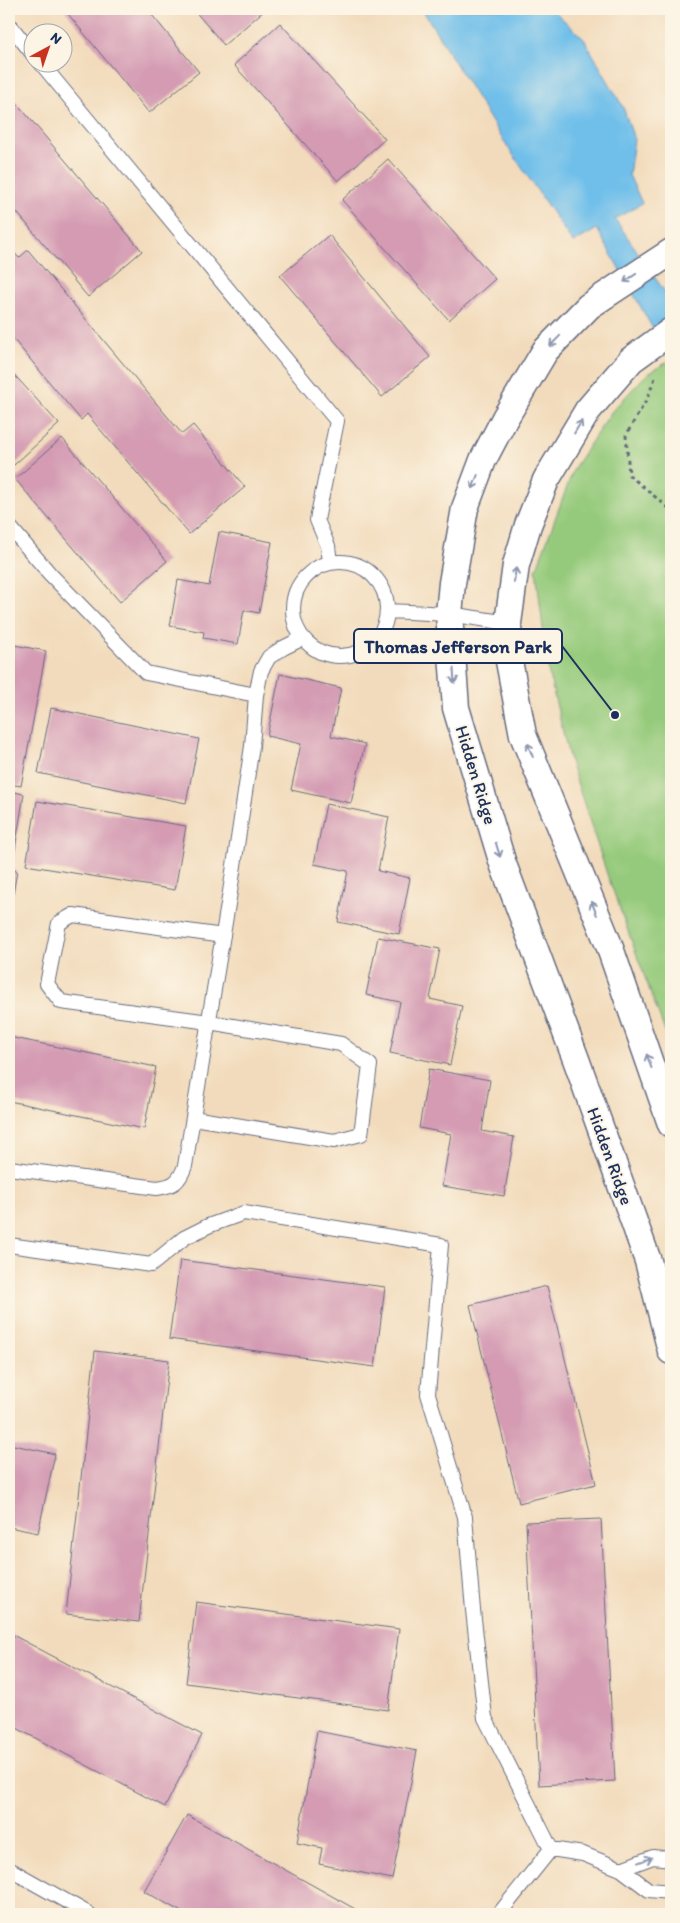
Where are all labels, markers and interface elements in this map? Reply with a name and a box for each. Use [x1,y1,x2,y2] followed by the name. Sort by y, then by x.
[22,22,72,72] north arrow
[47,29,65,48] text: N
[623,273,637,283] one-way arrow
[549,335,561,348] one-way arrow
[573,420,583,434] one-way arrow
[470,474,479,489] one-way arrow
[510,567,520,583] one-way arrow
[354,629,562,663] callout: Thomas Jefferson Park
[363,635,552,658] text: Thomas Jefferson Park
[449,668,458,684] one-way arrow
[450,723,502,827] street label: Hidden Ridge
[524,743,533,758] one-way arrow
[494,842,504,858] one-way arrow
[589,901,598,916] one-way arrow
[644,1053,654,1069] one-way arrow
[582,1104,638,1208] street label: Hidden Ridge
[637,1855,653,1864] one-way arrow

